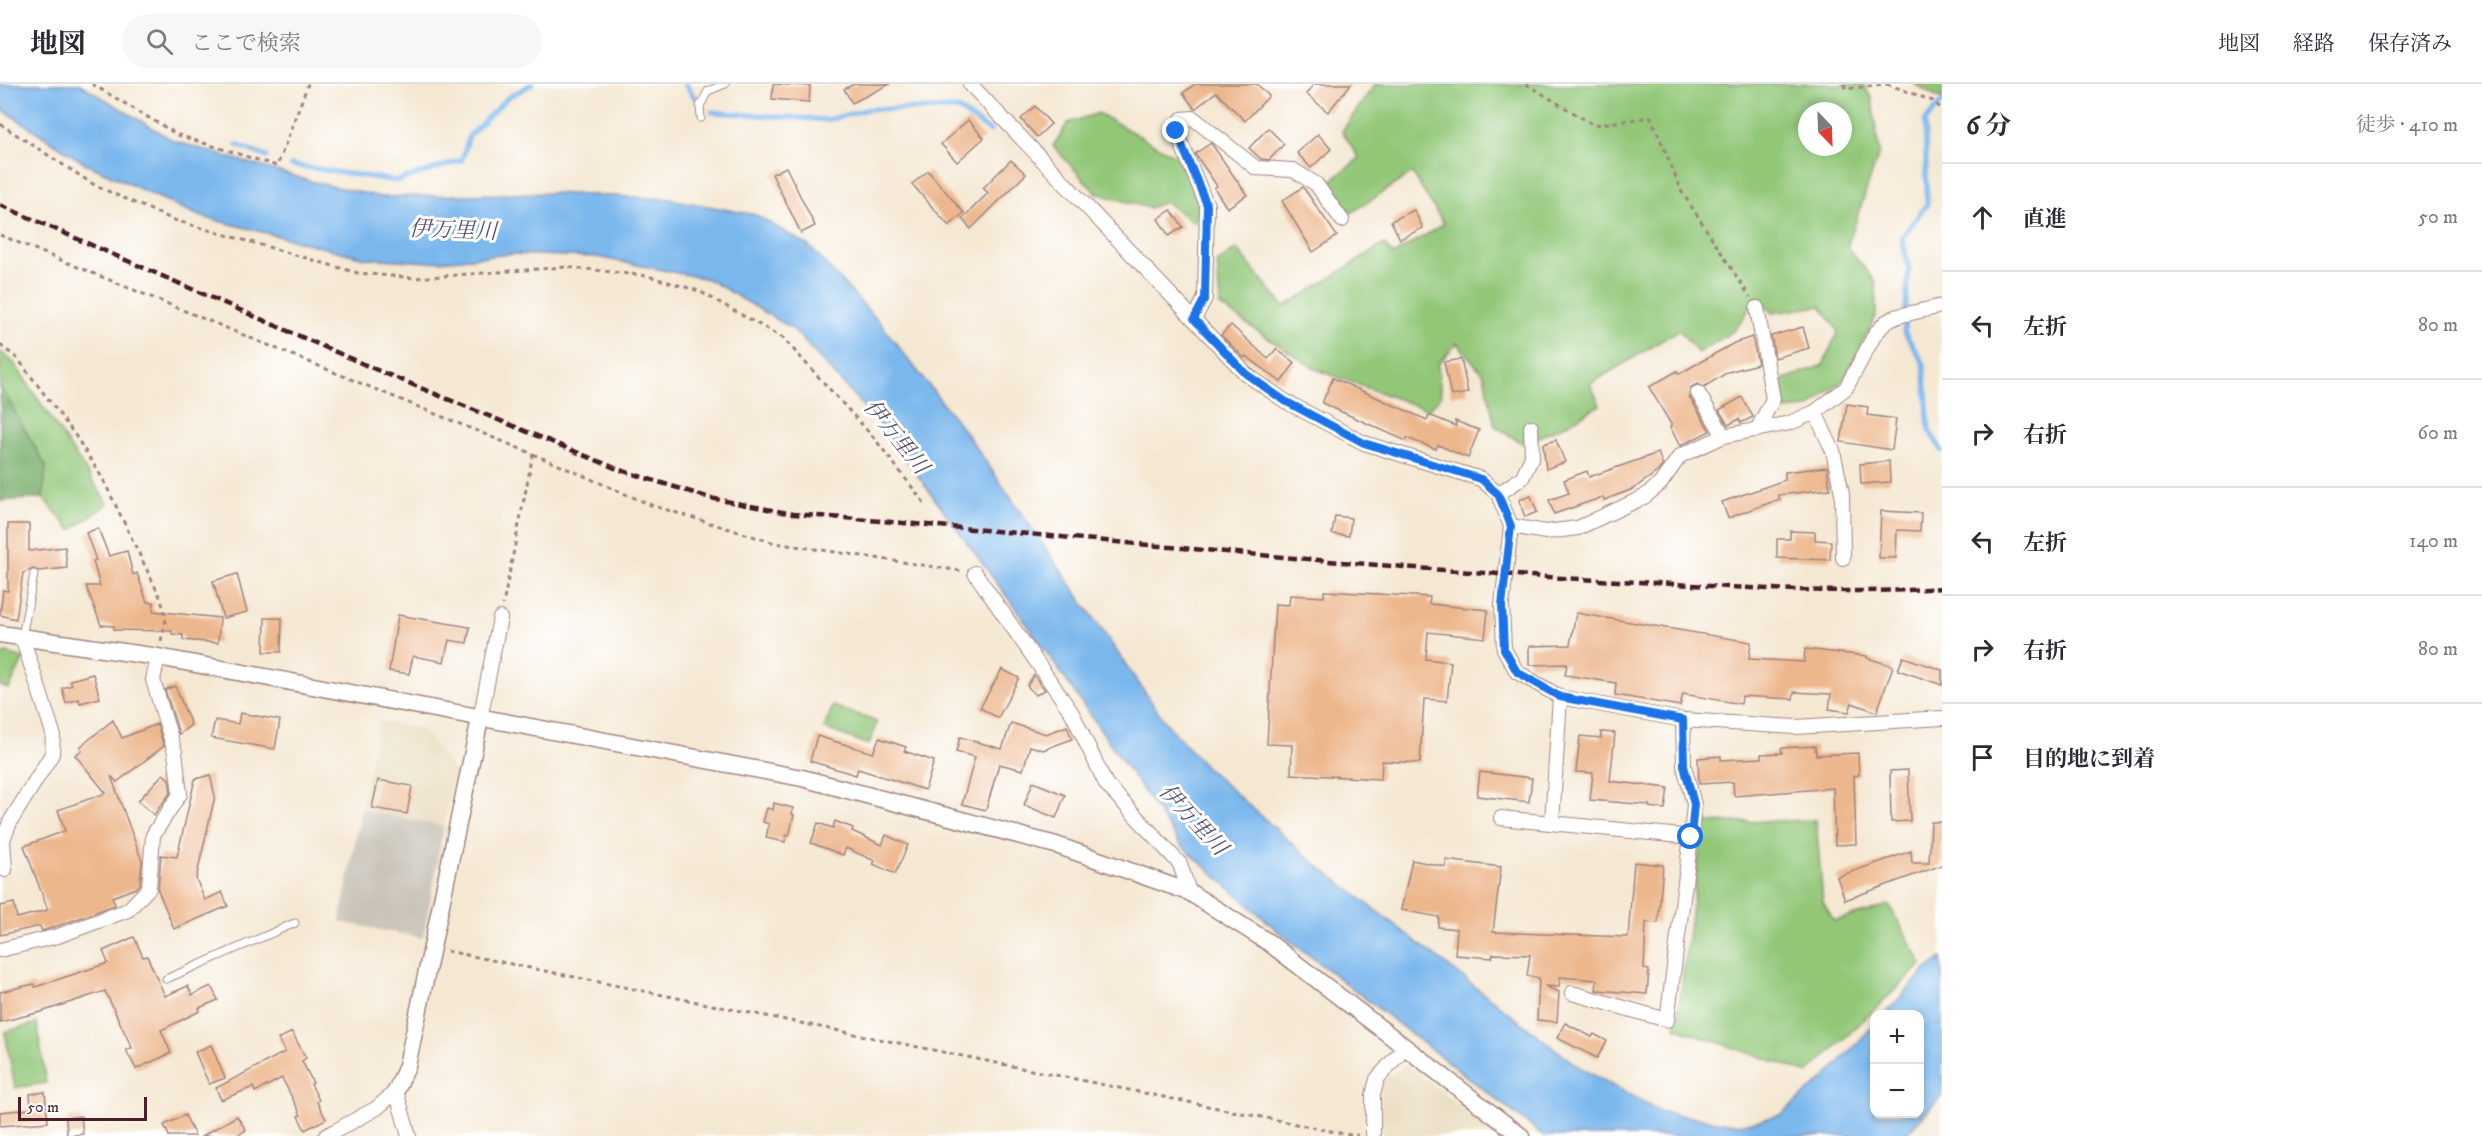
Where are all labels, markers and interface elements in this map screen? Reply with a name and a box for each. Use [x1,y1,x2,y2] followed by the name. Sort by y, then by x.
[122,14,542,68] search box
[143,25,176,58] icon: search
[30,27,86,62] text: 地図
[191,30,301,57] text: ここで検索
[2218,31,2260,57] text: 地図
[2293,31,2335,57] text: 経路
[2368,31,2452,57] text: 保存済み
[1798,102,1852,156] north arrow
[1966,110,2011,143] text: 6 分
[2356,113,2458,138] text: 徒歩 · 410 m
[1162,117,1188,143] route end
[1966,201,1999,234] icon: ahead
[2418,205,2458,230] text: 50 m
[2023,206,2067,233] text: 直進
[408,215,499,246] water label: 伊万里川
[1966,309,1999,342] icon: left
[2418,313,2458,338] text: 80 m
[2023,314,2067,341] text: 左折
[858,394,935,481] water label: 伊万里川
[1966,417,1999,450] icon: right
[2418,421,2458,446] text: 60 m
[2023,422,2067,449] text: 右折
[1966,525,1999,558] icon: left
[2409,529,2458,554] text: 140 m
[2023,530,2067,557] text: 左折
[1966,633,1999,666] icon: right
[2418,637,2458,662] text: 80 m
[2023,638,2067,665] text: 右折
[1966,741,1999,774] icon: arrive
[2023,746,2155,773] text: 目的地に到着
[1153,779,1234,863] water label: 伊万里川
[1677,823,1703,849] route start
[1870,1010,1924,1118] map controls
[1870,1010,1924,1064] button: +
[1870,1064,1924,1118] button: −
[18,1094,147,1122] scale bar
[27,1097,59,1117] text: 50 m

